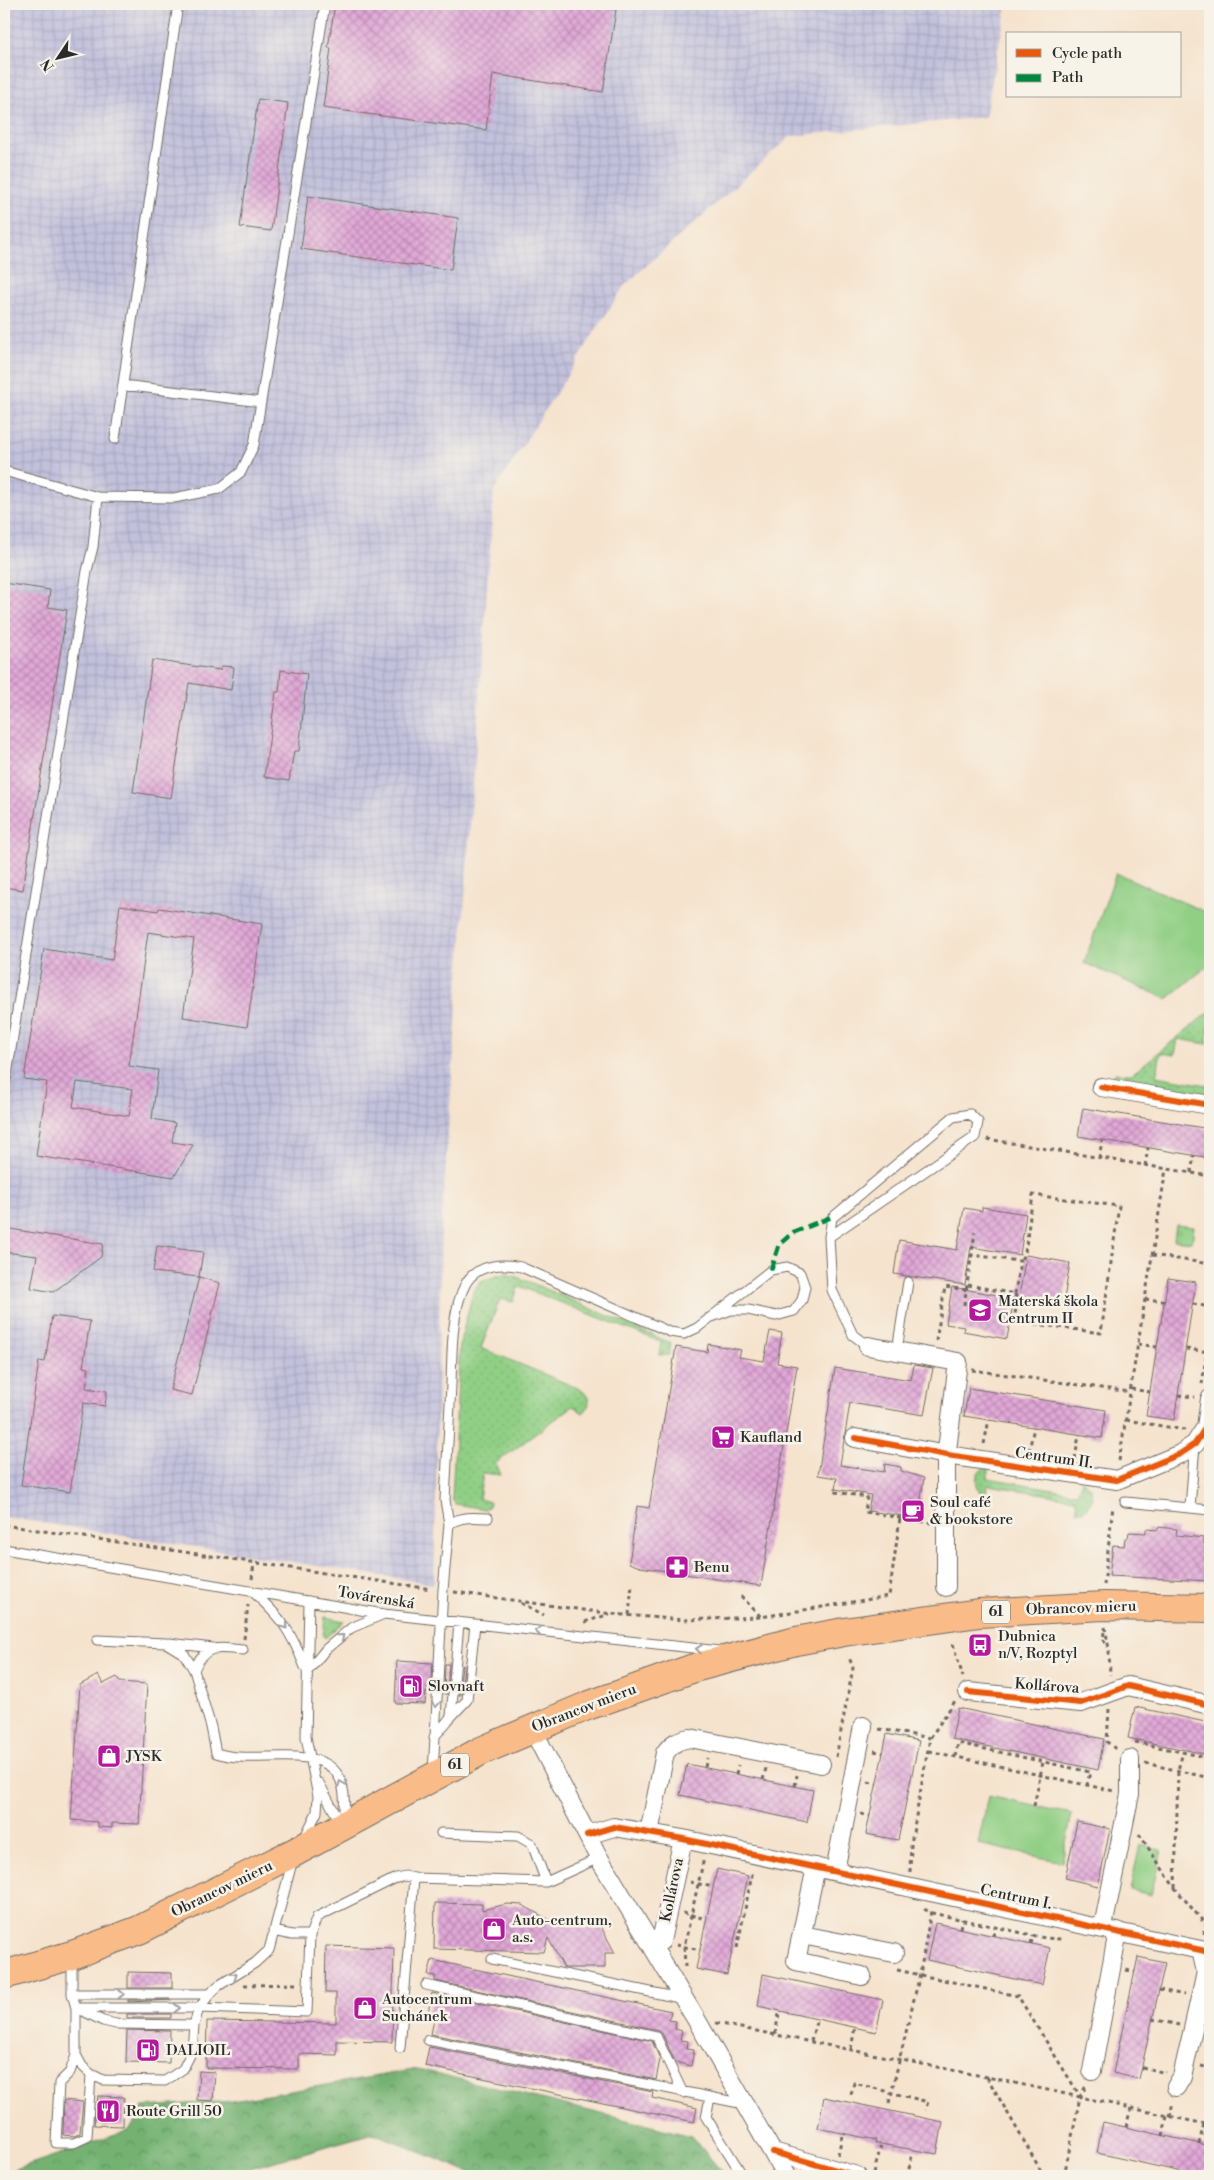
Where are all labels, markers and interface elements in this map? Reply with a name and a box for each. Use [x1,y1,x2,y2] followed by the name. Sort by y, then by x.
[32,32,82,82] north arrow
[1006,32,1182,98] legend
[1052,44,1122,63] text: Cycle path
[38,55,59,75] text: N
[1052,68,1084,87] text: Path
[998,1292,1099,1328] place label: Materská škola Centrum II
[967,1297,993,1323] school or university icon: Materská škola Centrum II
[710,1424,736,1450] supermarket icon: Kaufland
[740,1428,802,1447] place label: Kaufland
[1014,1443,1094,1473] street label: Centrum II.
[930,1493,1013,1529] place label: Soul café & bookstore
[900,1498,926,1524] cafe icon: Soul café & bookstore
[664,1554,690,1580] pharmacy icon: Benu
[693,1558,730,1577] place label: Benu
[336,1583,416,1614] street label: Továrenská
[1025,1597,1137,1619] street label: Obrancov mieru
[982,1600,1010,1624] road number: 61
[279,1620,288,1630] one-way arrow
[534,1626,542,1637] one-way arrow
[998,1627,1078,1663] place label: Dubnica n/V, Rozptyl
[967,1632,993,1658] bus stop icon: Dubnica n/V, Rozptyl
[335,1634,344,1642] one-way arrow
[695,1644,703,1655] one-way arrow
[398,1673,424,1699] fuel station icon: Slovnaft
[1014,1674,1081,1698] street label: Kollárova
[428,1677,485,1696] place label: Slovnaft
[529,1679,639,1737] street label: Obrancov mieru
[430,1701,441,1709] one-way arrow
[96,1743,122,1769] shop icon: JYSK
[125,1747,163,1766] place label: JYSK
[441,1754,469,1776] road number: 61
[337,1780,347,1789] one-way arrow
[168,1856,276,1922] street label: Obrancov mieru
[656,1856,688,1924] street label: Kollárova
[978,1880,1054,1914] street label: Centrum I.
[511,1911,612,1947] place label: Auto-centrum, a.s.
[481,1916,507,1942] shop icon: Auto-centrum, a.s.
[229,1972,238,1982] one-way arrow
[118,1989,125,1999] one-way arrow
[381,1990,472,2026] place label: Autocentrum Suchánek
[352,1995,378,2021] shop icon: Autocentrum Suchánek
[174,2003,182,2013] one-way arrow
[135,2037,161,2063] fuel station icon: DALIOIL
[166,2041,230,2060] place label: DALIOIL
[95,2098,121,2124] restaurant icon: Route Grill 50
[126,2102,222,2121] place label: Route Grill 50

